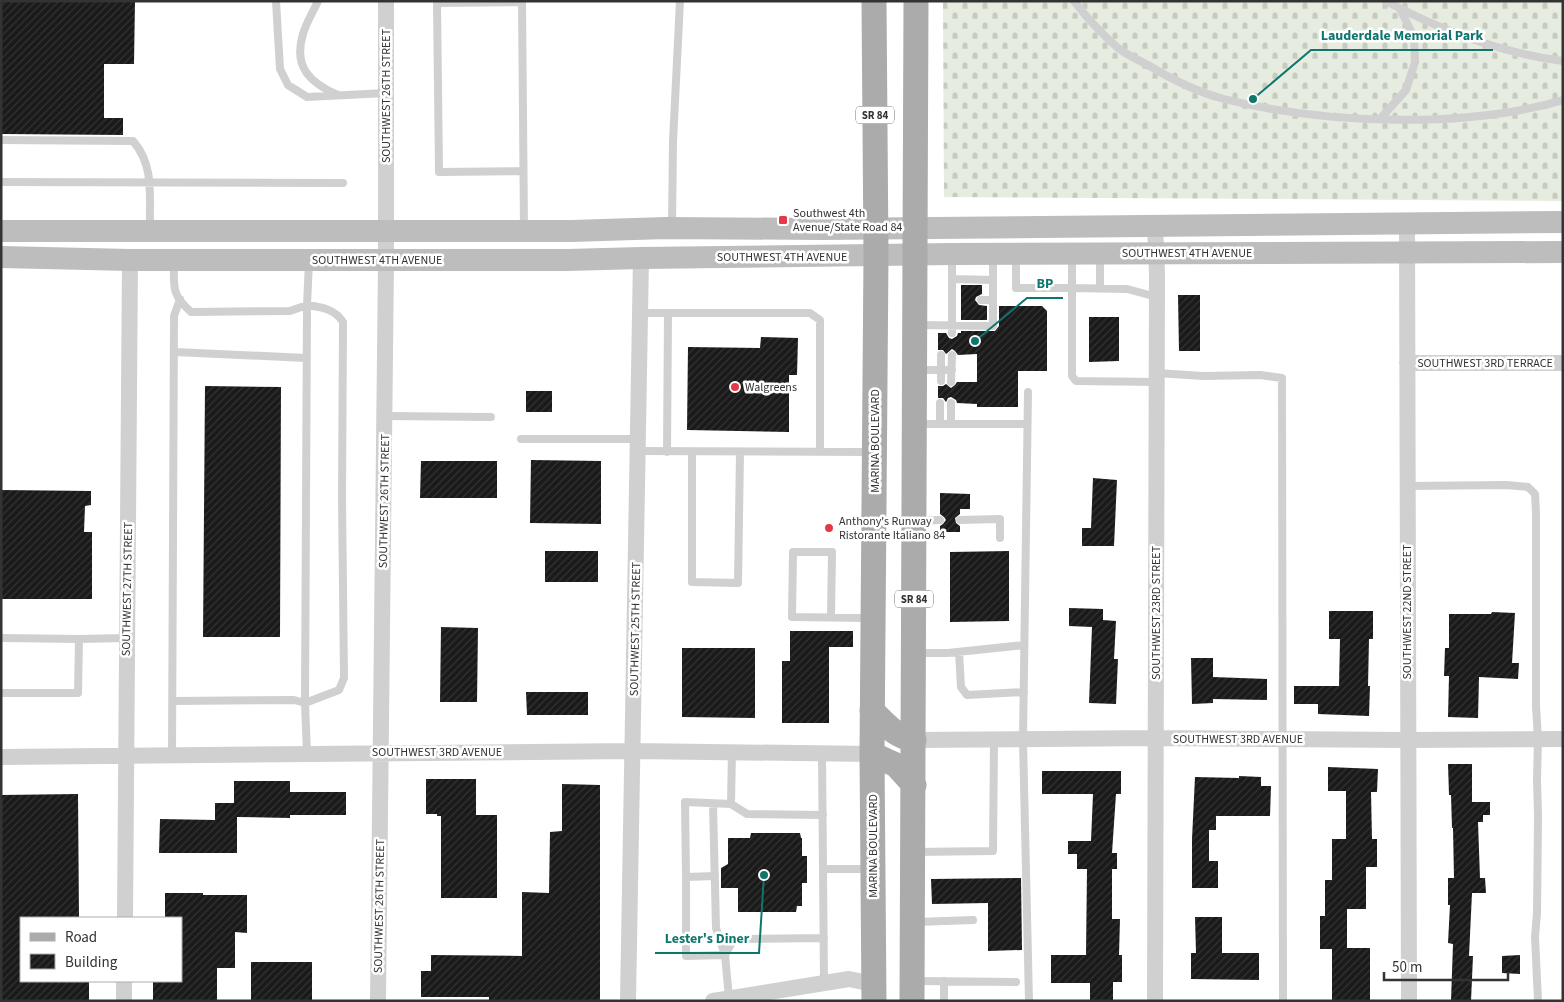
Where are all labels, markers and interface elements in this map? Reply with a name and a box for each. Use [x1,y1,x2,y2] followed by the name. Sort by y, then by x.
[1311,21,1493,50] callout: Lauderdale Memorial Park
[1321,26,1484,46] text: Lauderdale Memorial Park
[378,28,395,163] street label: SOUTHWEST 26TH STREET
[856,106,894,124] road number: SR 84
[793,205,902,236] place label: Southwest 4th Avenue/State Road 84
[777,214,789,226] marker: Southwest 4th Avenue/State Road 84
[1122,245,1252,262] street label: SOUTHWEST 4TH AVENUE
[717,249,847,266] street label: SOUTHWEST 4TH AVENUE
[312,252,442,269] street label: SOUTHWEST 4TH AVENUE
[1027,269,1063,298] callout: BP
[1037,274,1053,294] text: BP
[1417,355,1553,372] street label: SOUTHWEST 3RD TERRACE
[745,379,797,396] place label: Walgreens
[729,381,741,393] marker: Walgreens
[867,389,884,493] street label: MARINA BOULEVARD
[375,433,394,568] street label: SOUTHWEST 26TH STREET
[839,513,945,544] place label: Anthony's Runway Ristorante Italiano 84
[118,521,137,656] street label: SOUTHWEST 27TH STREET
[823,522,835,534] marker: Anthony's Runway Ristorante Italiano 84
[1399,544,1416,680] street label: SOUTHWEST 22ND STREET
[1148,545,1165,680] street label: SOUTHWEST 23RD STREET
[626,561,645,696] street label: SOUTHWEST 25TH STREET
[895,590,933,608] road number: SR 84
[1173,731,1303,748] street label: SOUTHWEST 3RD AVENUE
[372,744,502,761] street label: SOUTHWEST 3RD AVENUE
[865,794,882,898] street label: MARINA BOULEVARD
[370,838,389,973] street label: SOUTHWEST 26TH STREET
[20,917,182,982] legend
[655,924,759,953] callout: Lester's Diner
[65,927,97,948] text: Road
[665,929,750,949] text: Lester's Diner
[1384,950,1508,982] scale bar
[65,952,118,973] text: Building
[1392,957,1422,978] text: 50 m

